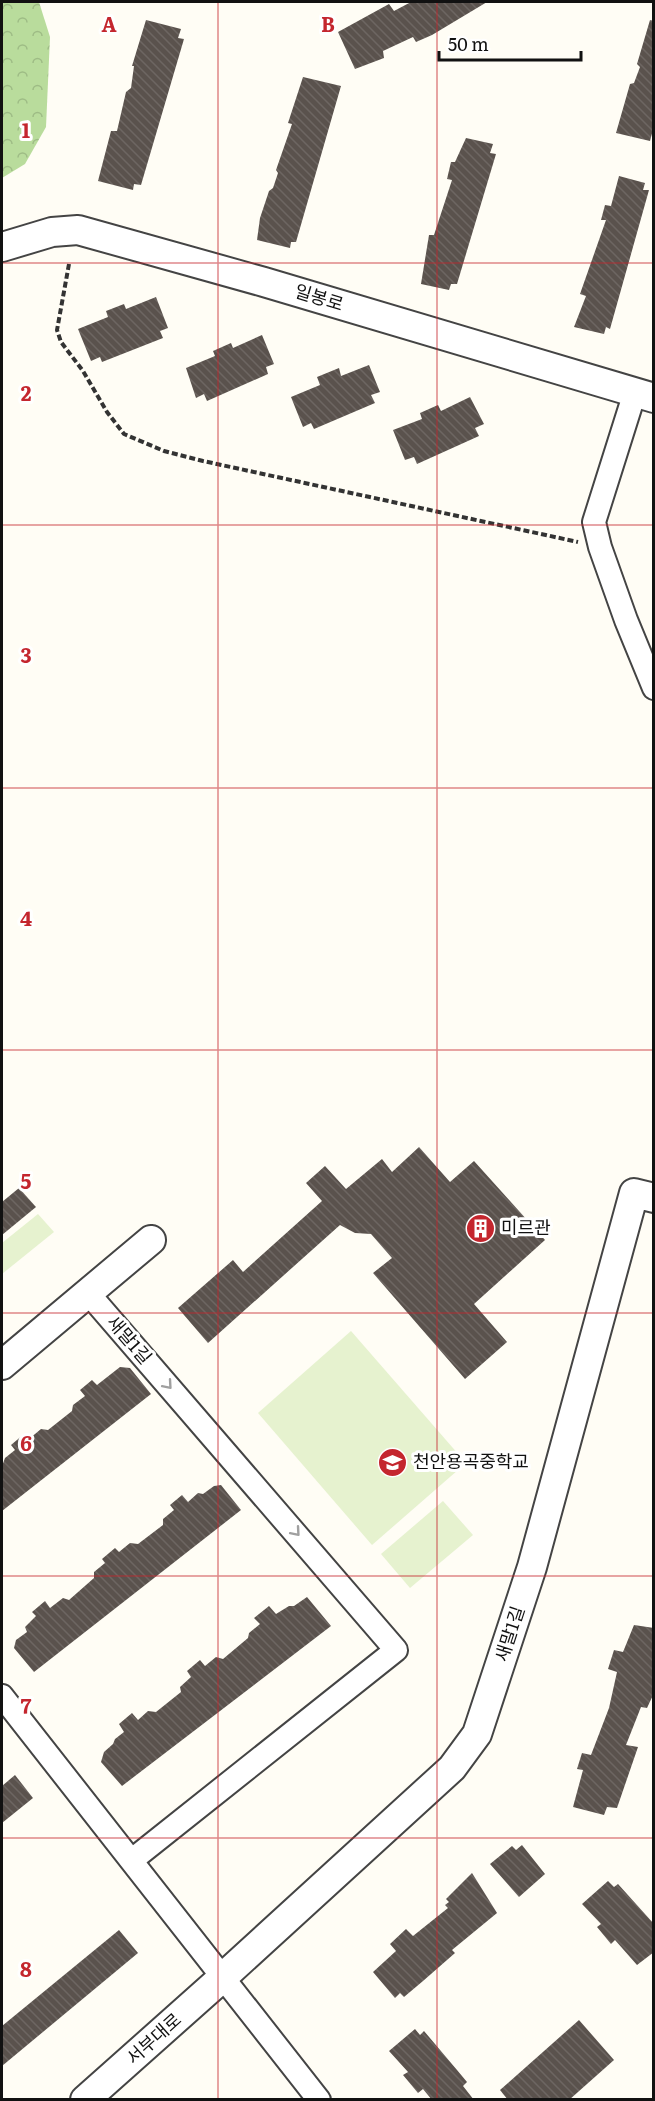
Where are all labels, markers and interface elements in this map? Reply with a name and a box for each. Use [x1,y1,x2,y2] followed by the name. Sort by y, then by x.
[101,8,117,38] text: A
[321,8,335,38] text: B
[439,24,582,62] scale bar
[448,30,489,57] text: 50 m
[22,114,30,144] text: 1
[292,276,347,317] street label: 일봉로
[21,377,32,407] text: 2
[20,639,32,669] text: 3
[20,902,32,932] text: 4
[21,1165,32,1195] text: 5
[464,1212,496,1244] building icon: 미르관
[501,1213,551,1240] place label: 미르관
[101,1309,159,1369] street label: 새말1길
[161,1378,172,1389] one-way arrow
[20,1427,32,1457] text: 6
[376,1446,408,1478] school or university icon: 천안용곡중학교
[413,1447,529,1474] place label: 천안용곡중학교
[289,1525,300,1536] one-way arrow
[487,1602,530,1665] street label: 새말1길
[21,1690,32,1720] text: 7
[20,1953,32,1983] text: 8
[119,2006,187,2070] street label: 서부대로

